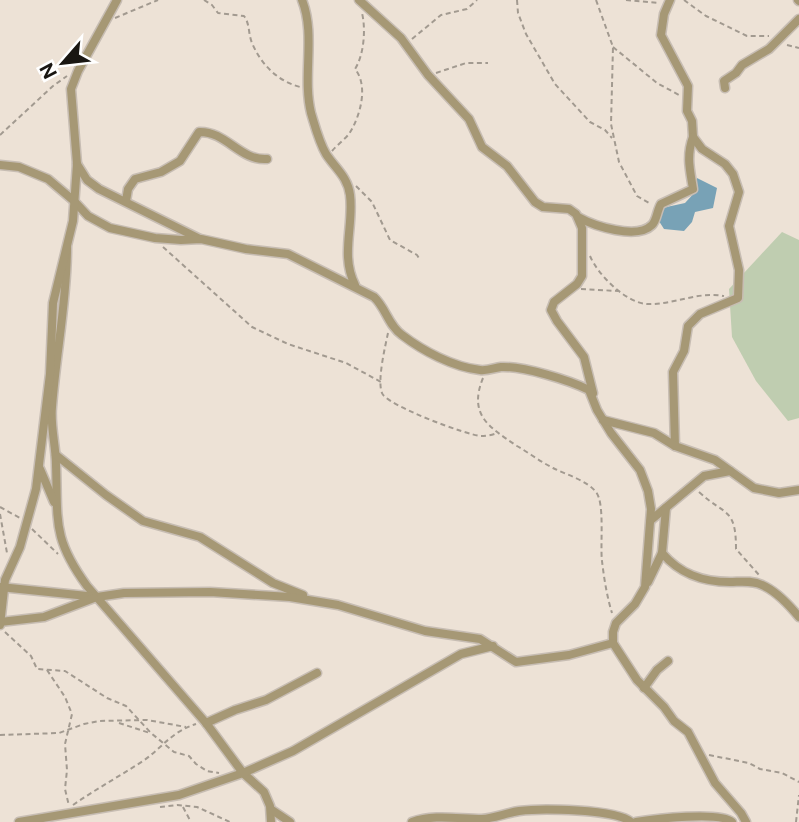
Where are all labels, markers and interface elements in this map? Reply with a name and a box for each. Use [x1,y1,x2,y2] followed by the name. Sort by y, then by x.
[28,28,98,98] north arrow
[35,59,61,83] text: N

